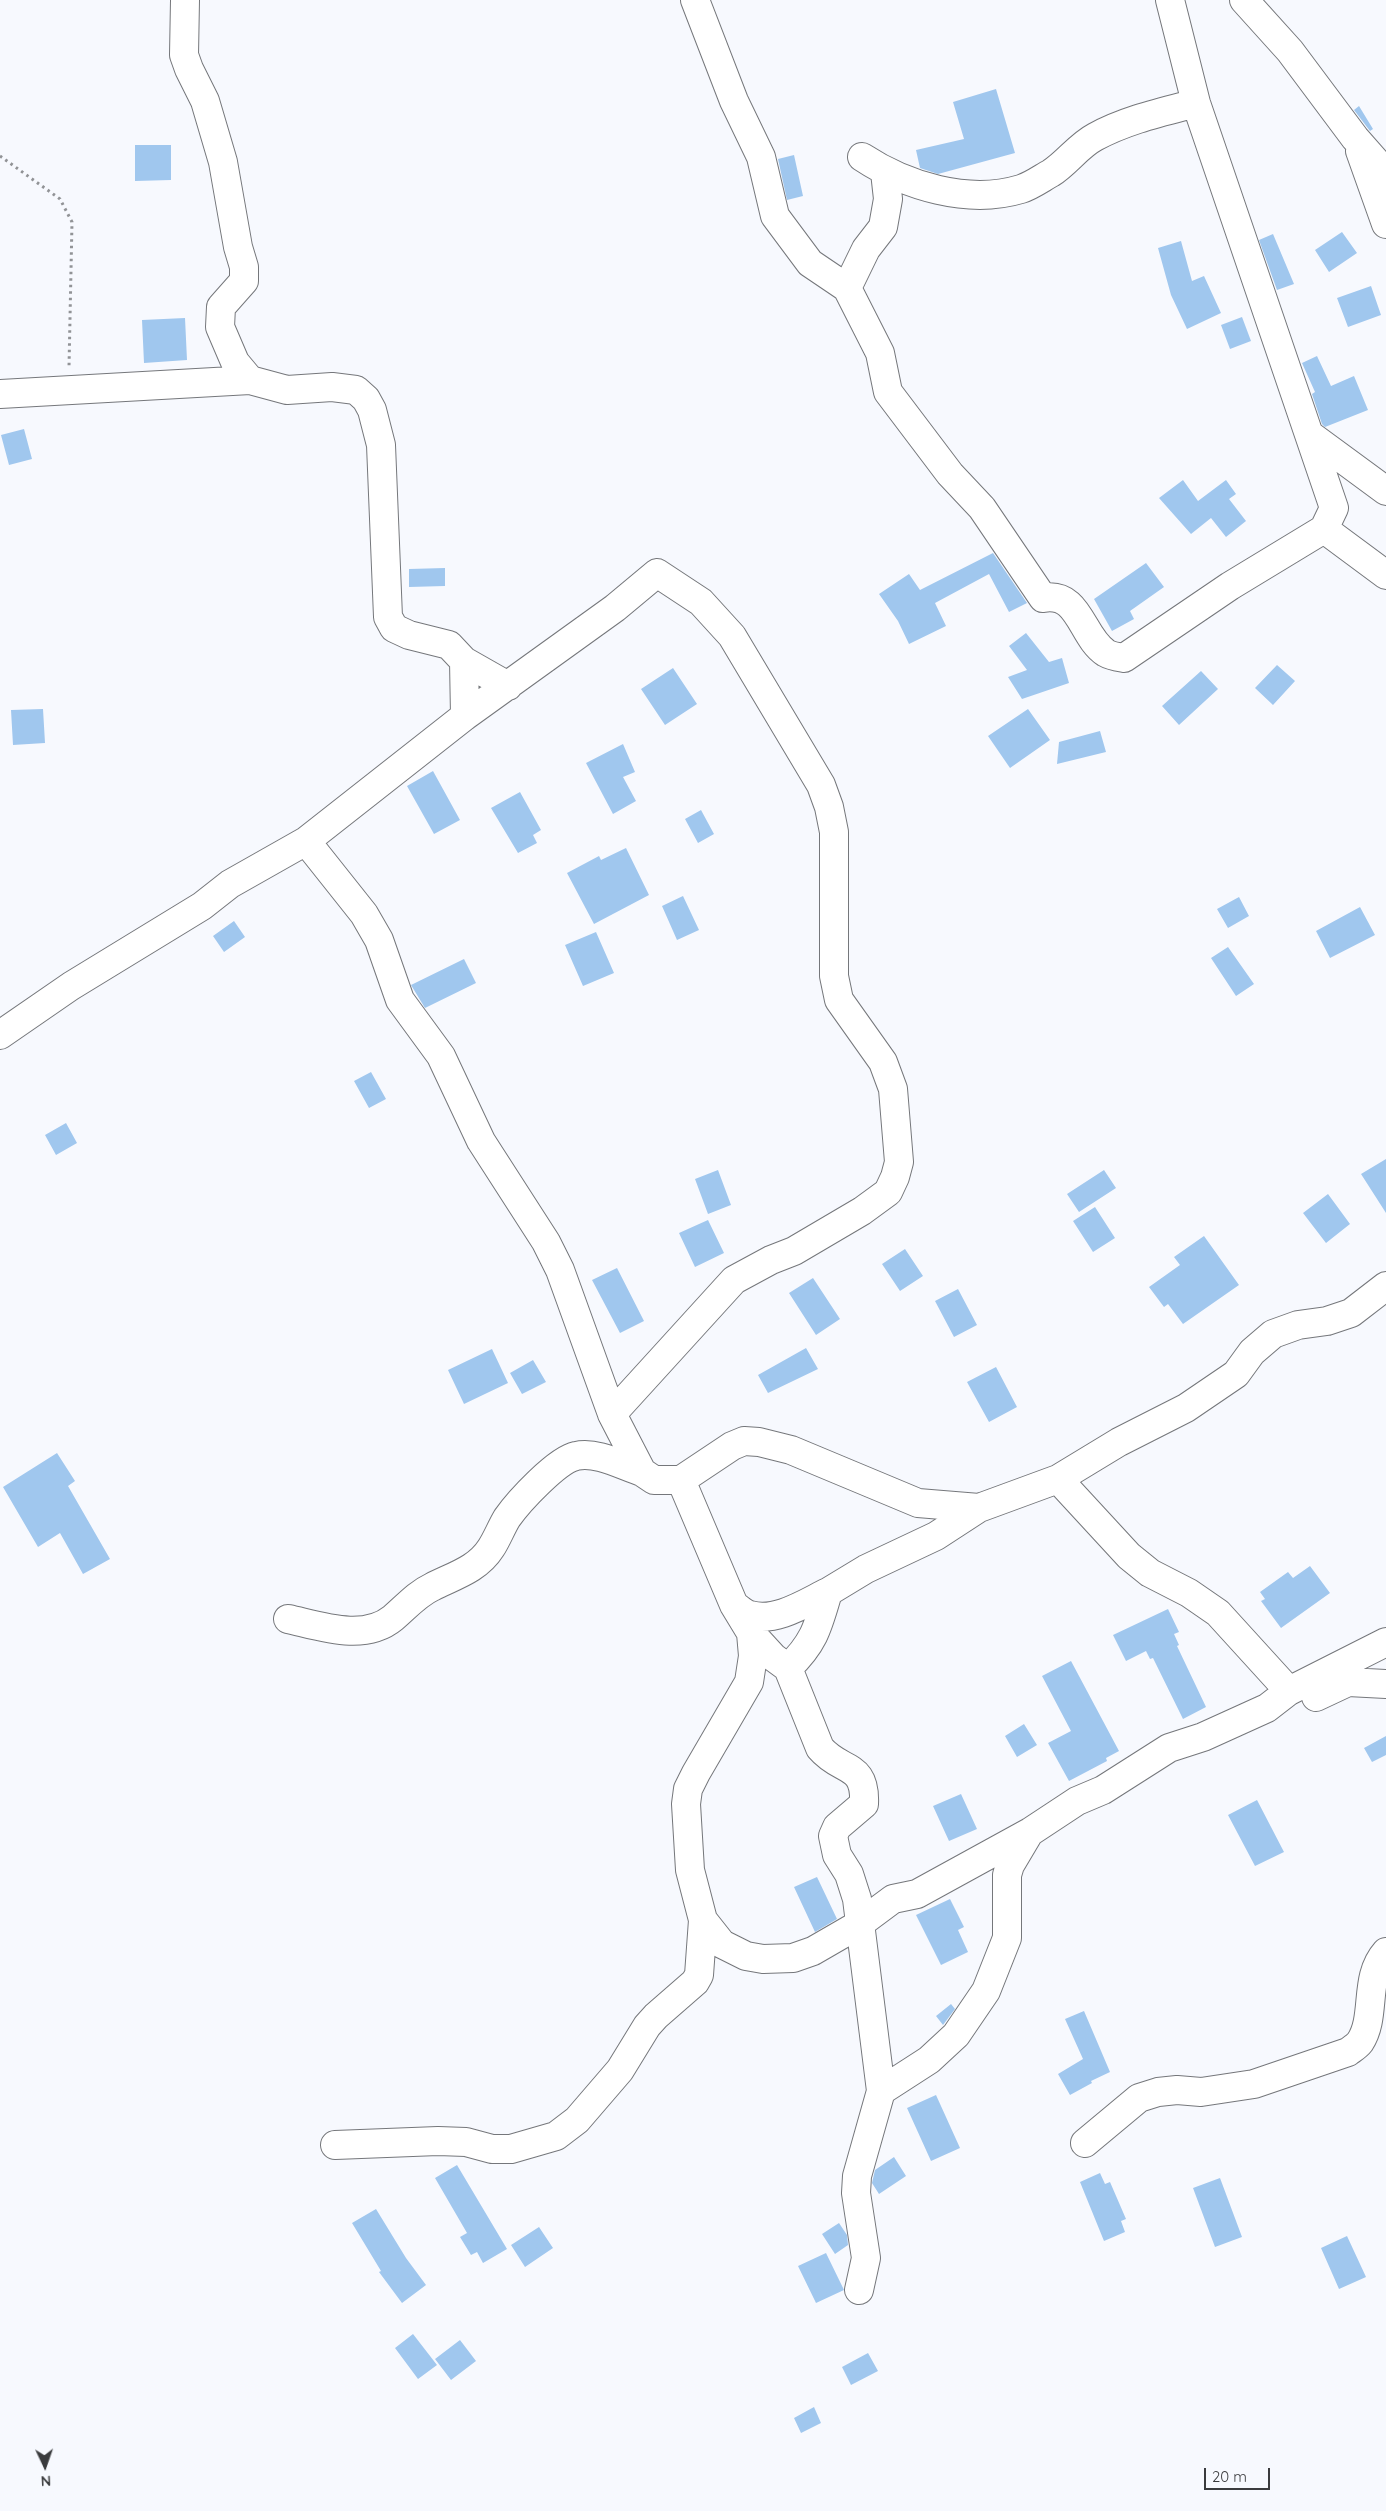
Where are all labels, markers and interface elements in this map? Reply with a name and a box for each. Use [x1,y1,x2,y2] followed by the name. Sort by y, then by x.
[20,2441,70,2491] north arrow
[1206,2458,1272,2490] scale bar
[1212,2467,1247,2486] text: 20 m
[40,2472,51,2490] text: N

